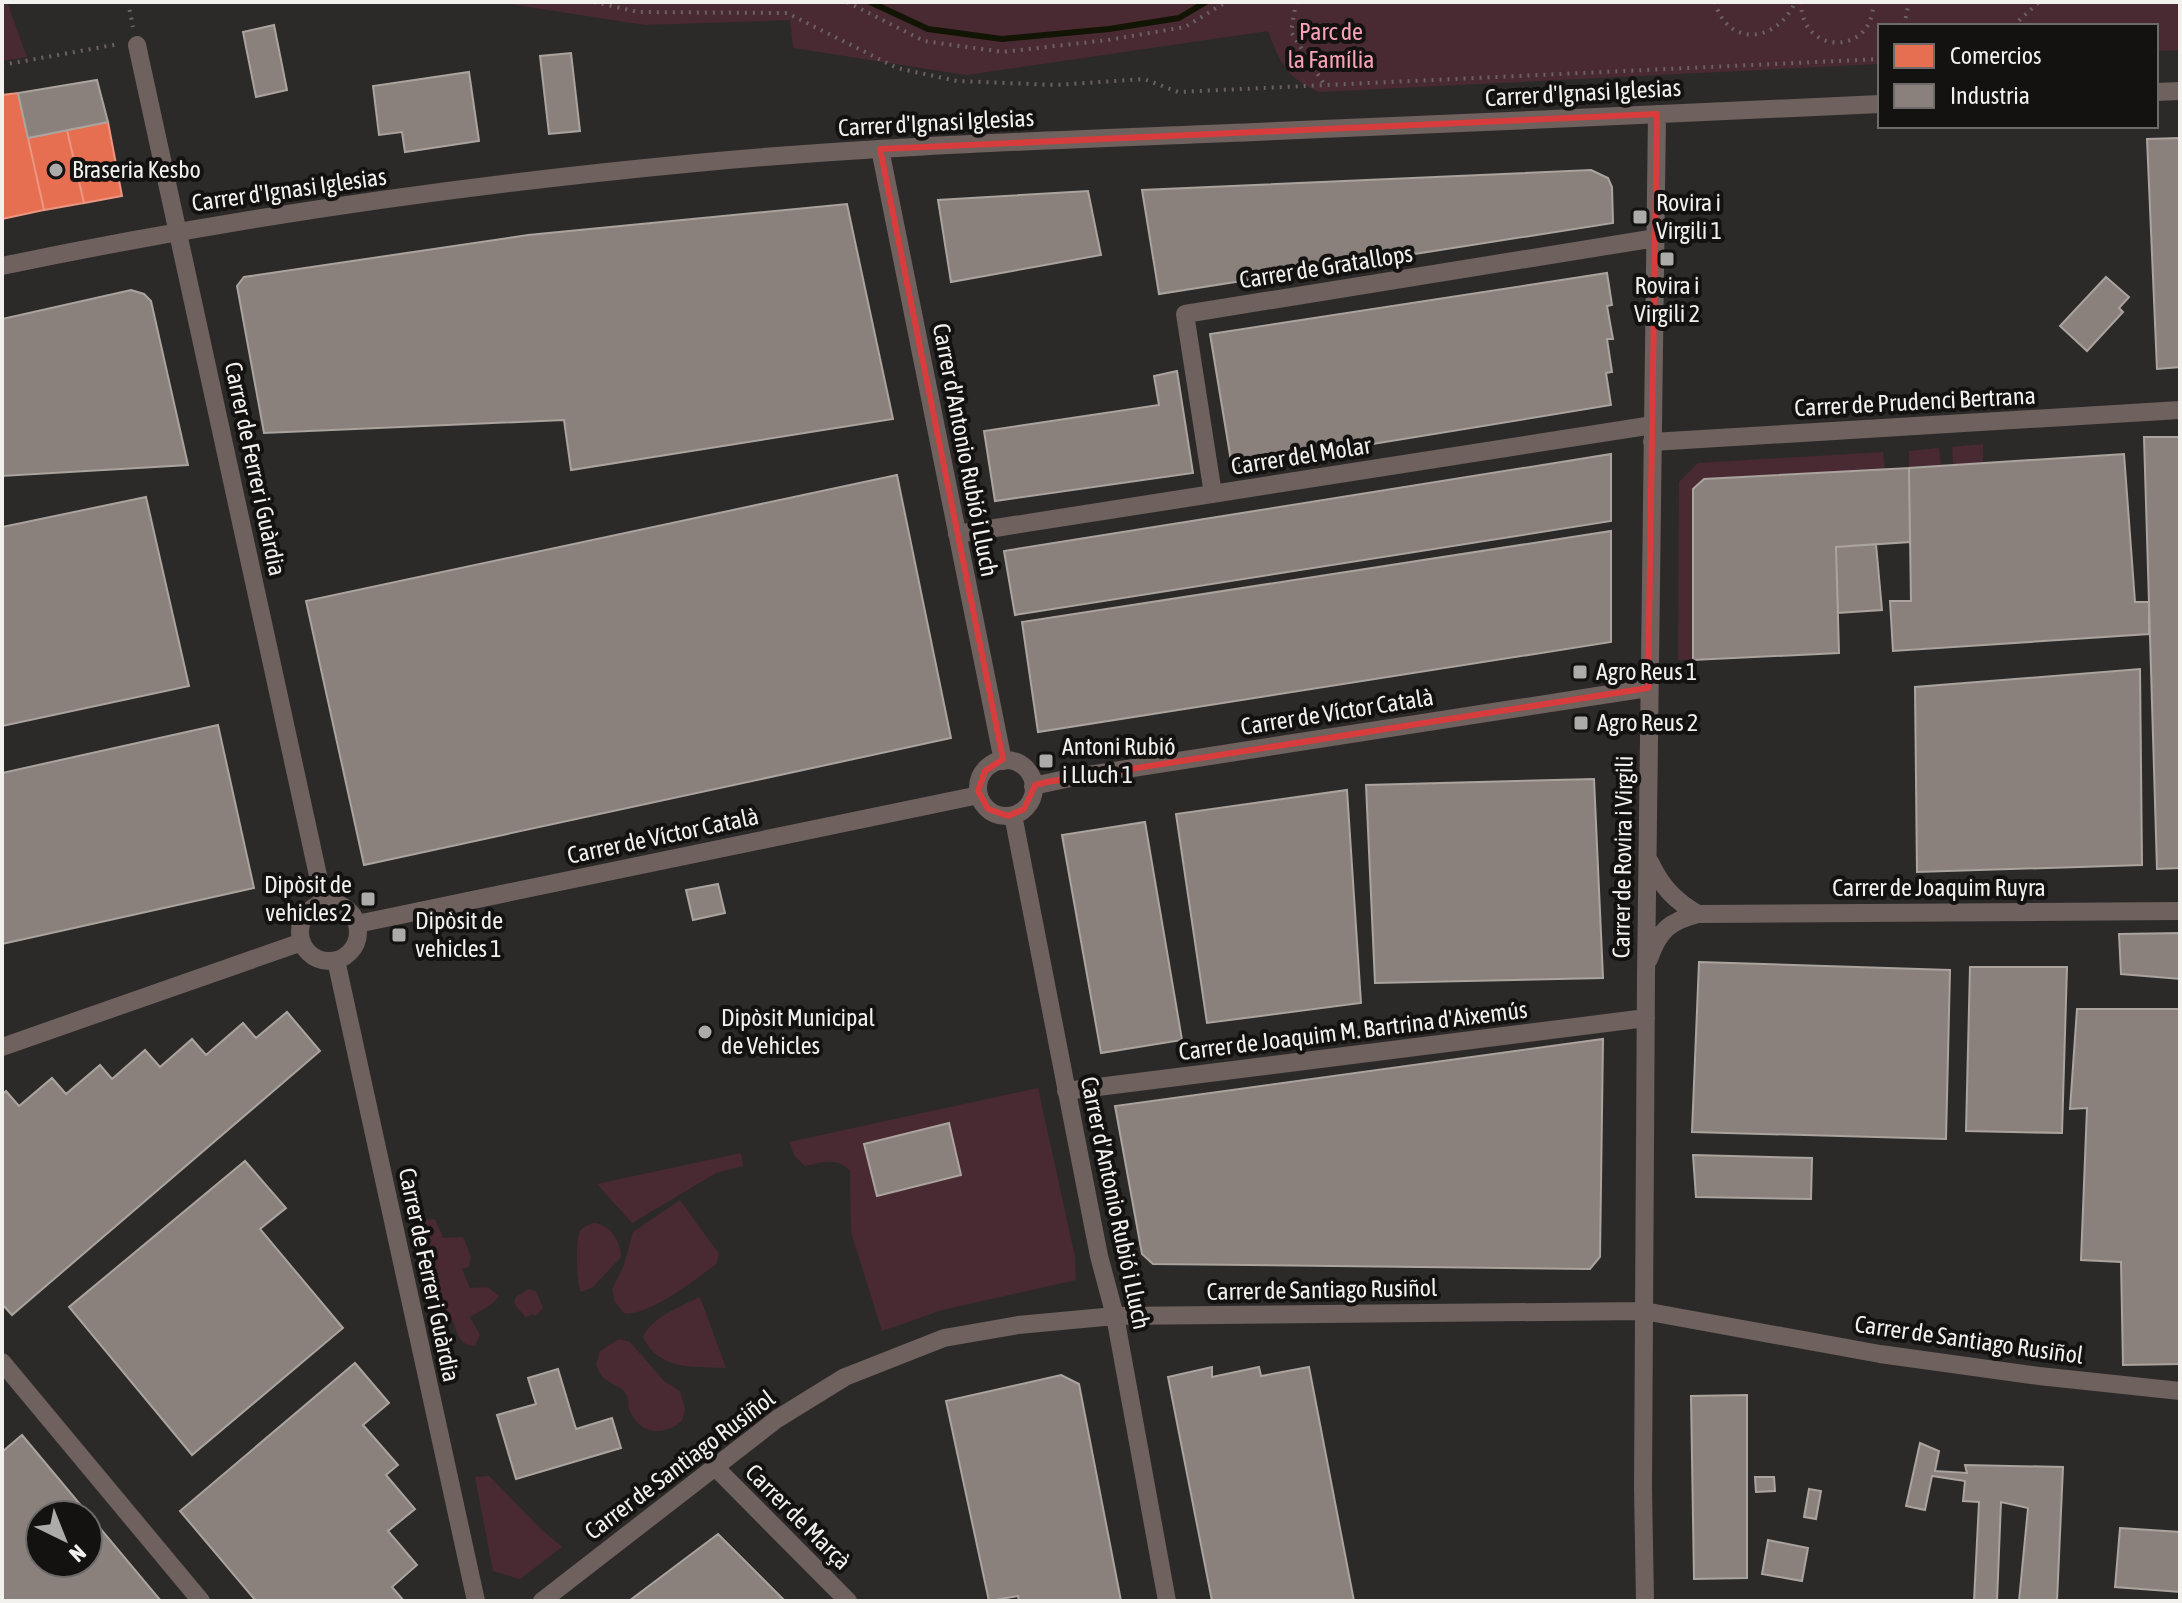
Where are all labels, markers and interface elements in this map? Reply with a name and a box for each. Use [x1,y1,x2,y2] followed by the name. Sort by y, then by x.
[1288,18,1375,73] park label: Parc de la Família
[1878,24,2158,128] legend
[1950,42,2042,69] text: Comercios
[1484,74,1682,111] street label: Carrer d'Ignasi Iglesias
[1950,82,2030,109] text: Industria
[837,104,1035,141] street label: Carrer d'Ignasi Iglesias
[72,156,201,183] place label: Braseria Kesbo
[47,161,65,179] marker: Braseria Kesbo
[190,162,388,217] street label: Carrer d'Ignasi Iglesias
[1656,189,1722,244] place label: Rovira i Virgili 1
[1631,208,1649,226] marker: Rovira i Virgili 1
[1237,239,1415,294] street label: Carrer de Gratallops
[1658,250,1676,268] marker: Rovira i Virgili 2
[1634,272,1700,327] place label: Rovira i Virgili 2
[928,321,1003,579] street label: Carrer d'Antonio Rubió i Lluch
[220,360,291,578] street label: Carrer de Ferrer i Guàrdia
[1794,382,2036,421] street label: Carrer de Prudenci Bertrana
[1229,431,1374,480] street label: Carrer del Molar
[1596,658,1697,685] place label: Agro Reus 1
[1571,663,1589,681] marker: Agro Reus 1
[1239,683,1435,740] street label: Carrer de Víctor Català
[1597,709,1698,736] place label: Agro Reus 2
[1572,714,1590,732] marker: Agro Reus 2
[1062,733,1176,788] place label: Antoni Rubió i Lluch 1
[1037,752,1055,770] marker: Antoni Rubió i Lluch 1
[1607,755,1638,959] street label: Carrer de Rovira i Virgili
[565,802,761,869] street label: Carrer de Víctor Català
[264,871,352,926] place label: Dipòsit de vehicles 2
[1832,874,2046,901] street label: Carrer de Joaquim Ruyra
[359,890,377,908] marker: Dipòsit de vehicles 2
[415,907,503,962] place label: Dipòsit de vehicles 1
[390,926,408,944] marker: Dipòsit de vehicles 1
[1177,996,1529,1065] street label: Carrer de Joaquim M. Bartrina d'Aixemús
[721,1004,876,1059] place label: Dipòsit Municipal de Vehicles
[696,1023,714,1041] marker: Dipòsit Municipal de Vehicles
[1076,1074,1155,1332] street label: Carrer d'Antonio Rubió i Lluch
[394,1166,465,1384] street label: Carrer de Ferrer i Guàrdia
[1206,1274,1438,1305] street label: Carrer de Santiago Rusiñol
[1853,1310,2086,1369] street label: Carrer de Santiago Rusiñol
[579,1384,780,1545] street label: Carrer de Santiago Rusiñol
[740,1459,856,1575] street label: Carrer de Marçà
[24,1499,104,1579] north arrow
[64,1540,91,1568] text: N

